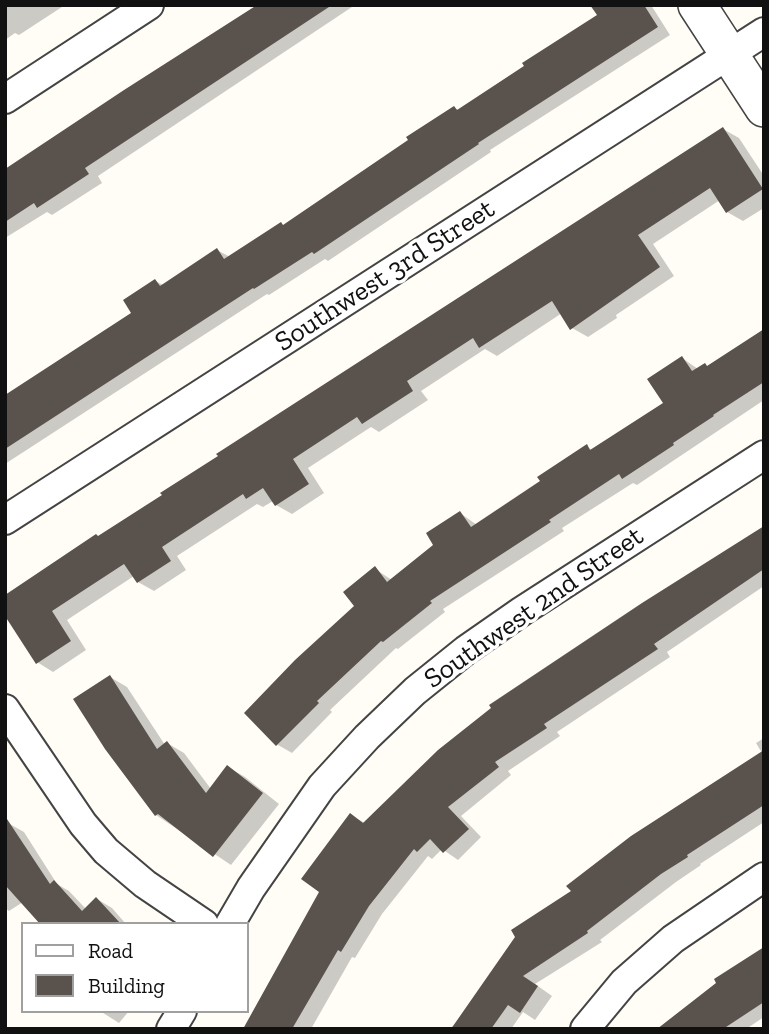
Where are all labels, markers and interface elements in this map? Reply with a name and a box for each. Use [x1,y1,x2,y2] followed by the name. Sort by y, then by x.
[269,193,501,359] street label: Southwest 3rd Street
[418,520,650,696] street label: Southwest 2nd Street
[21,922,248,1013] legend
[88,938,133,963] text: Road
[88,973,165,998] text: Building

